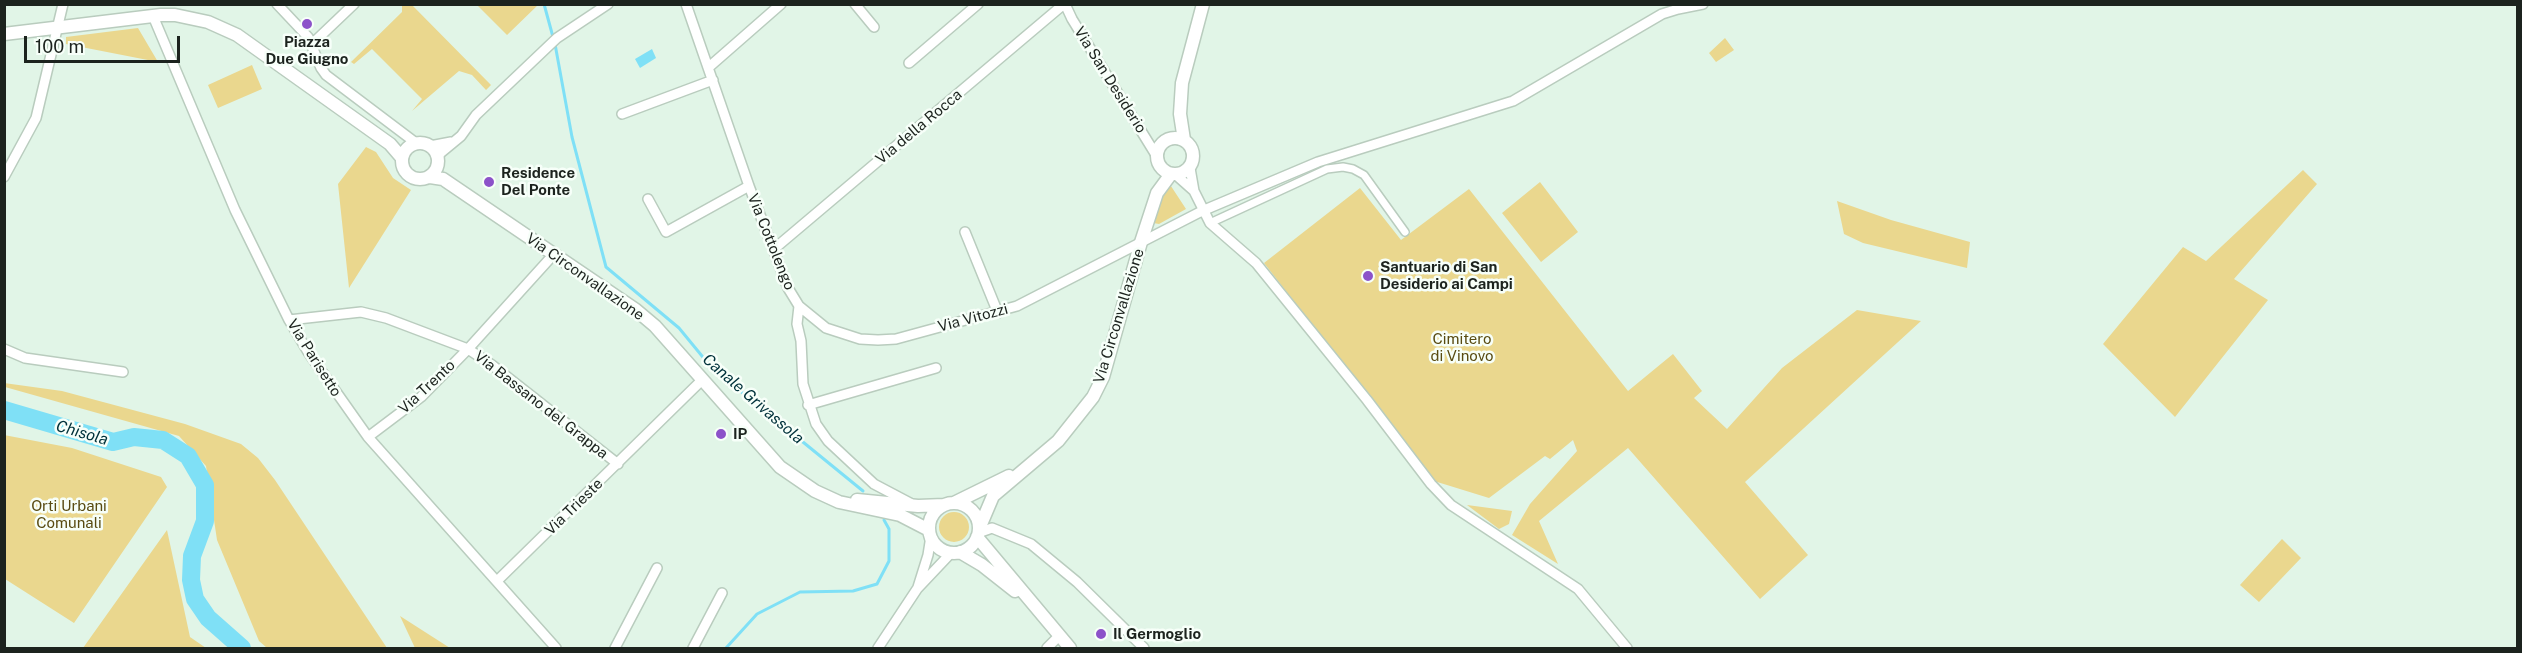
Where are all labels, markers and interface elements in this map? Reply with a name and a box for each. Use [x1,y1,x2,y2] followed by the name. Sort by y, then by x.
[300,17,314,31] marker: Piazza Due Giugno
[27,24,183,62] scale bar
[1070,24,1150,136] street label: Via San Desiderio
[266,33,348,68] place label: Piazza Due Giugno
[35,36,84,57] text: 100 m
[872,86,966,168] street label: Via della Rocca
[501,164,575,199] place label: Residence Del Ponte
[482,175,496,189] marker: Residence Del Ponte
[743,191,799,293] street label: Via Cottolengo
[523,230,647,324] street label: Via Circonvallazione
[1090,246,1148,386] street label: Via Circonvallazione
[1380,258,1513,293] place label: Santuario di San Desiderio ai Campi
[1361,269,1375,283] marker: Santuario di San Desiderio ai Campi
[936,300,1010,336] street label: Via Vitozzi
[283,316,345,400] street label: Via Parisetto
[1430,330,1494,365] park label: Cimitero di Vinovo
[471,347,611,463] street label: Via Bassano del Grappa
[698,350,808,448] water label: Canale Grivassola
[395,356,459,418] street label: Via Trento
[54,416,110,450] water label: Chisola
[733,425,747,443] place label: IP
[714,427,728,441] marker: IP
[541,475,607,539] street label: Via Trieste
[31,497,107,532] park label: Orti Urbani Comunali
[1113,625,1201,643] place label: Il Germoglio
[1094,627,1108,641] marker: Il Germoglio

